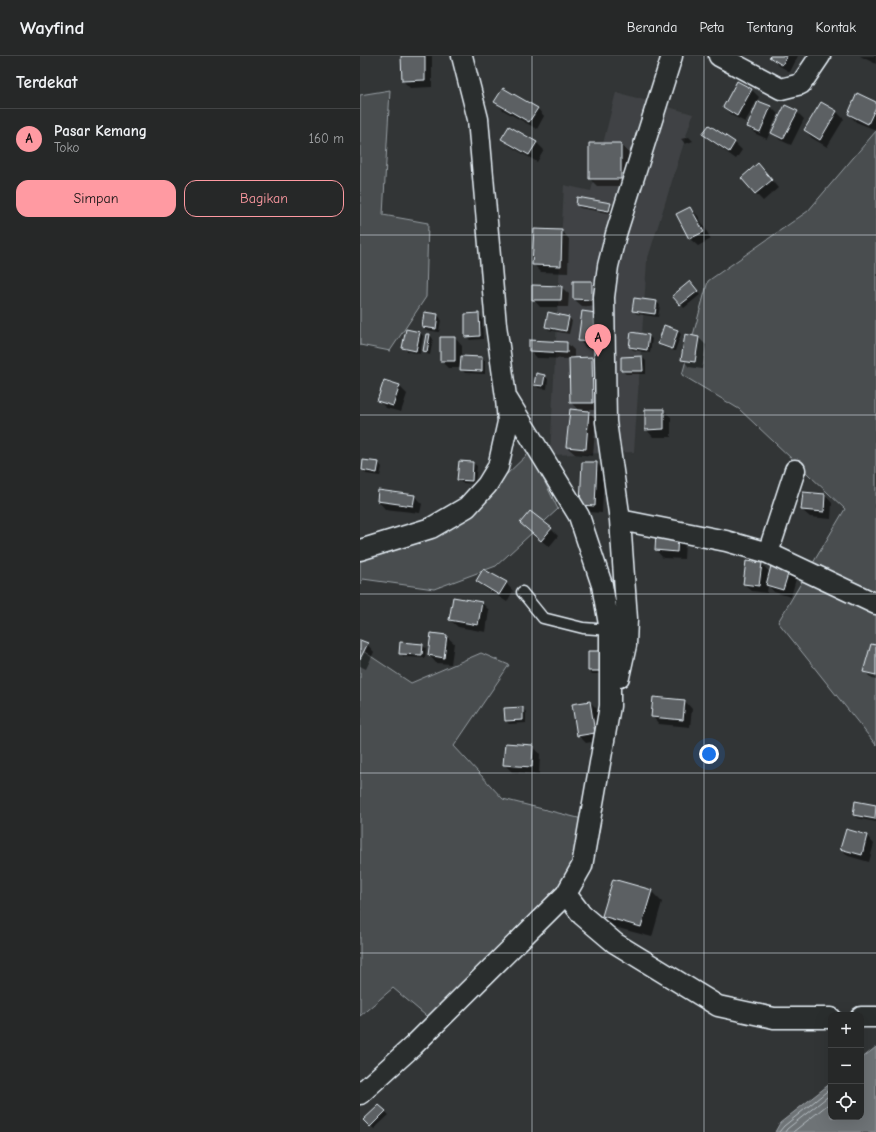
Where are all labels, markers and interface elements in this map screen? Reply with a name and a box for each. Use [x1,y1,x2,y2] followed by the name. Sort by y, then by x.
[20,17,84,39] text: Wayfind
[627,19,677,36] text: Beranda
[699,19,724,36] text: Peta
[746,19,793,36] text: Tentang
[815,19,856,36] text: Kontak
[16,73,78,92] text: Terdekat
[54,122,147,140] text: Pasar Kemang
[25,131,33,146] text: A
[309,131,344,146] text: 160 m
[54,140,79,155] text: Toko
[16,180,176,217] button: Simpan
[184,180,344,217] button: Bagikan
[585,324,611,357] pin: A
[699,744,719,764] your location
[828,1012,864,1120] map controls
[828,1012,864,1048] button: +
[828,1048,864,1084] button: −
[828,1084,864,1120] button: locate

